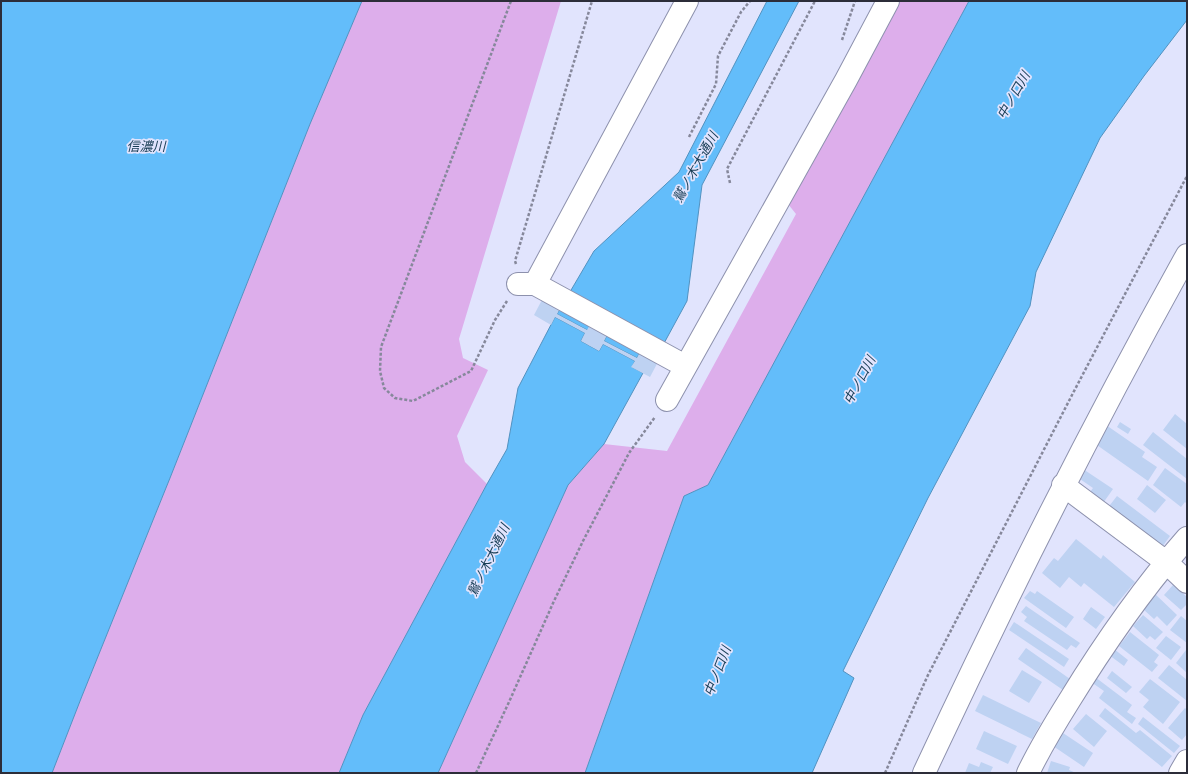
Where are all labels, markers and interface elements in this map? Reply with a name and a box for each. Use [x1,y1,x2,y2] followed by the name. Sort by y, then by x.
[993,67,1034,122] water label: 中ノ口川
[669,127,722,205] water label: 鷲ノ木大通川
[126,138,167,154] water label: 信濃川
[840,352,879,407] water label: 中ノ口川
[464,520,513,599] water label: 鷲ノ木大通川
[700,642,735,698] water label: 中ノ口川

